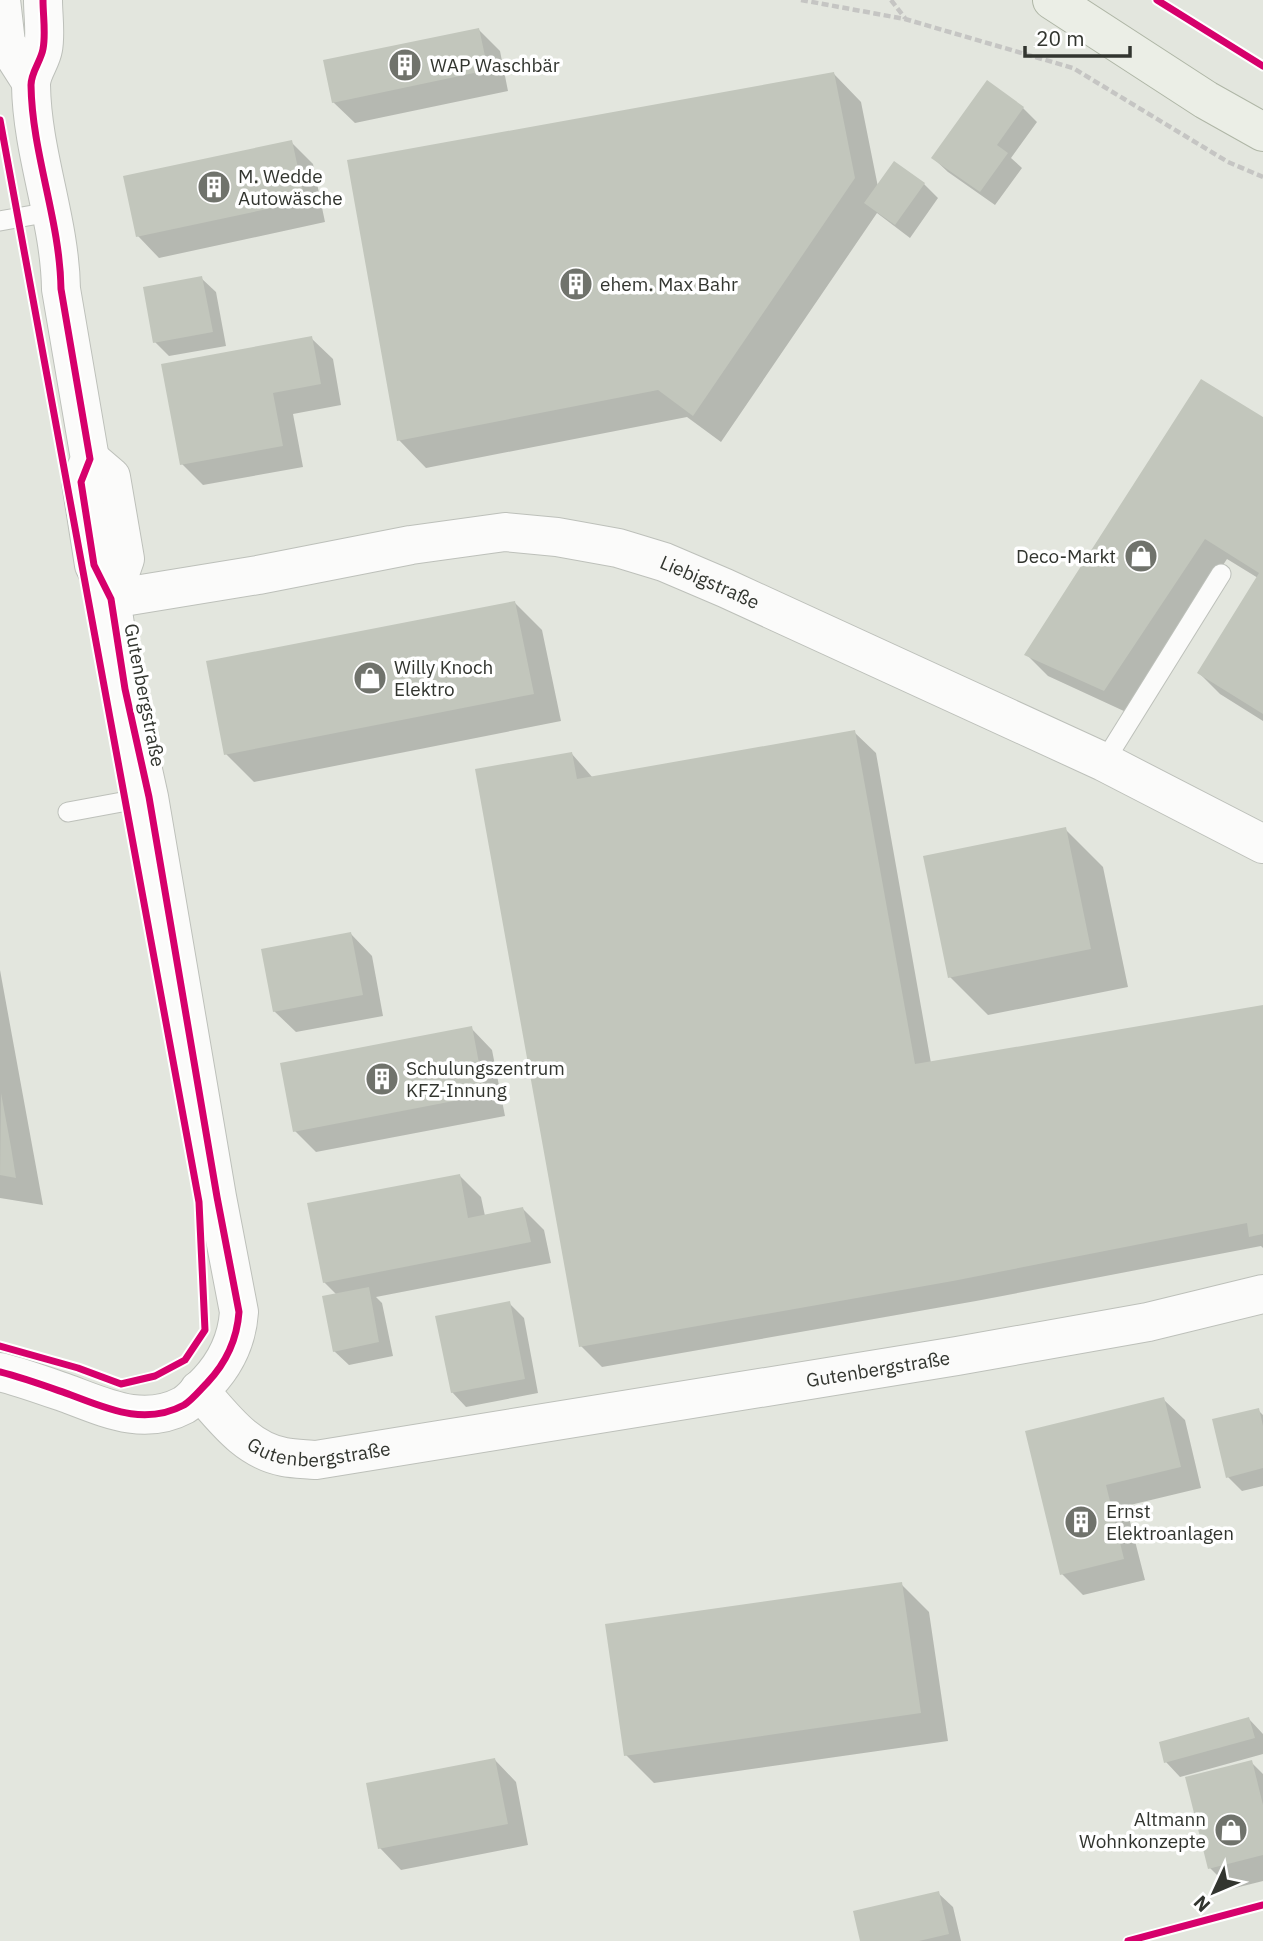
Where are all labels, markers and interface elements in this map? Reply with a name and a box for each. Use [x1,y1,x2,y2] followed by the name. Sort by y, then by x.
[1025,14,1130,58] scale bar
[1036,24,1085,52] text: 20 m
[386,46,424,84] building icon: WAP Waschbär
[430,53,560,77] place label: WAP Waschbär
[238,164,343,210] place label: M. Wedde Autowäsche
[195,168,233,206] building icon: M. Wedde Autowäsche
[557,265,595,303] building icon: ehem. Max Bahr
[600,272,738,296] place label: ehem. Max Bahr
[1122,537,1160,575] shop icon: Deco-Markt
[1016,544,1116,568] place label: Deco-Markt
[656,550,763,614] street label: Liebigstraße
[119,621,171,769] street label: Gutenbergstraße
[394,655,493,701] place label: Willy Knoch Elektro
[351,659,389,697] shop icon: Willy Knoch Elektro
[406,1056,565,1102] place label: Schulungszentrum KFZ-Innung
[363,1060,401,1098] building icon: Schulungszentrum KFZ-Innung
[804,1345,952,1392] street label: Gutenbergstraße
[243,1432,392,1472] street label: Gutenbergstraße
[1106,1499,1234,1545] place label: Ernst Elektroanlagen
[1062,1503,1100,1541] building icon: Ernst Elektroanlagen
[1079,1807,1206,1853] place label: Altmann Wohnkonzepte
[1212,1811,1250,1849] shop icon: Altmann Wohnkonzepte
[1179,1857,1249,1927] north arrow
[1188,1891,1215,1917] text: N

